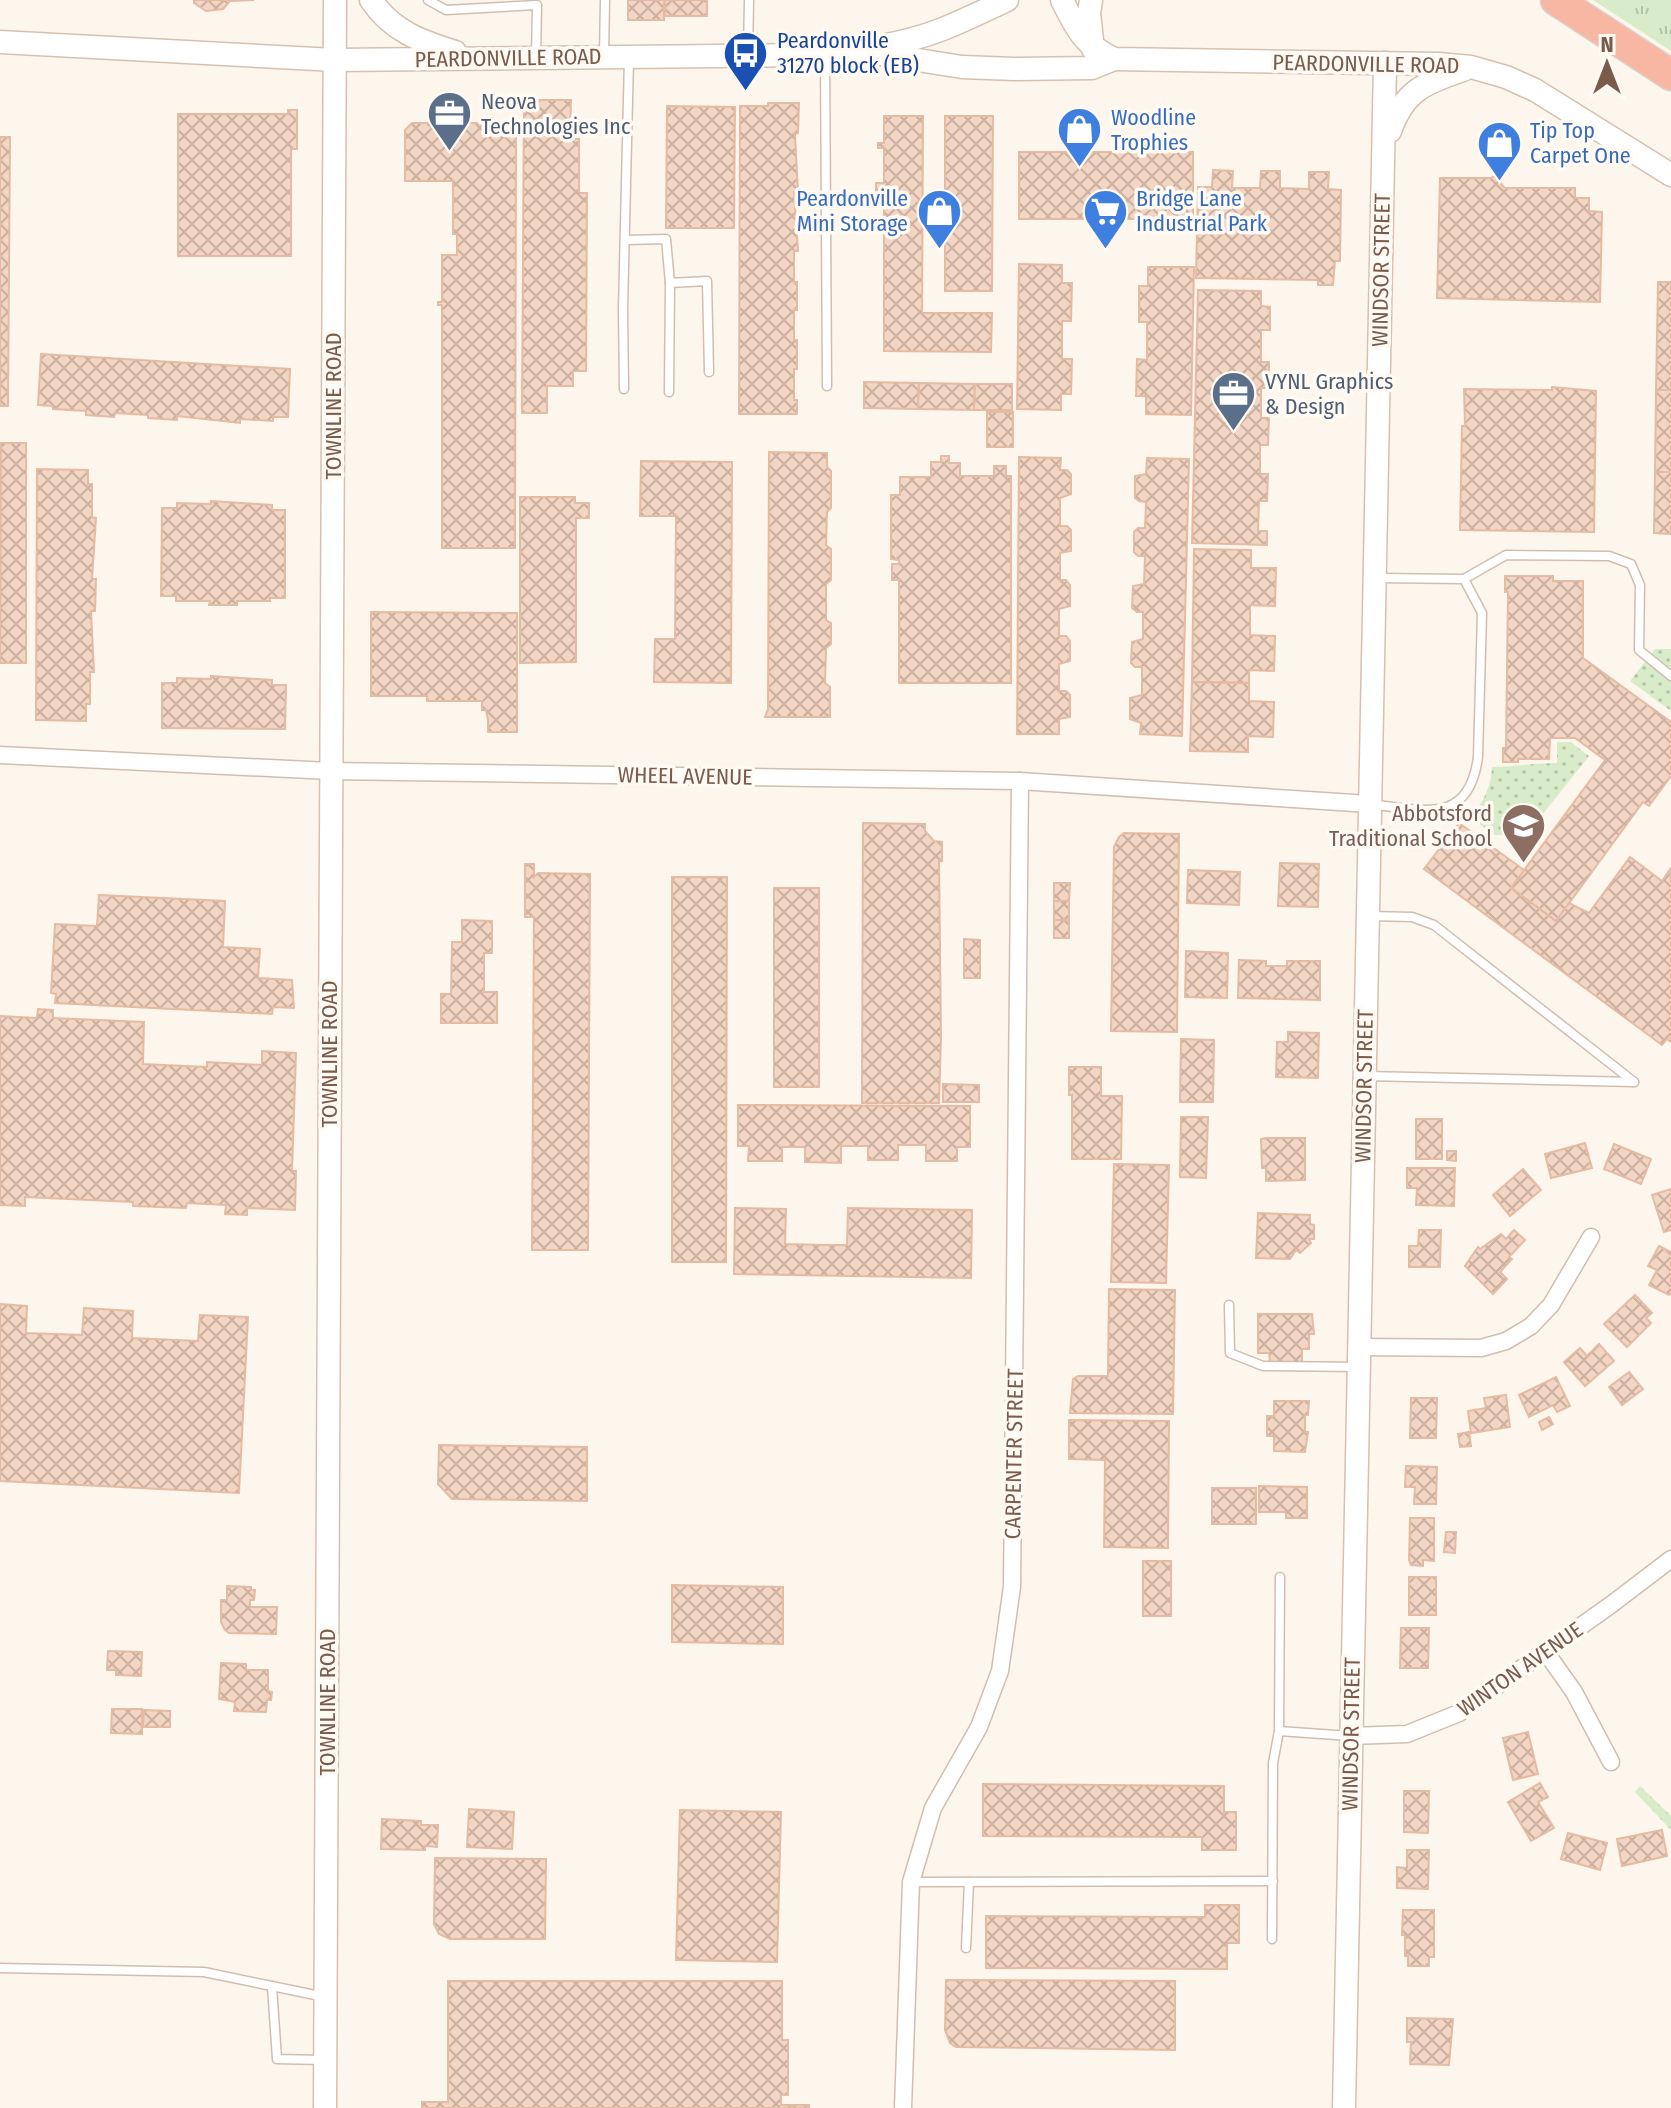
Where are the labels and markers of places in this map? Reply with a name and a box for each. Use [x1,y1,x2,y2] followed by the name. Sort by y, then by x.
[777,27,919,79] place label: Peardonville 31270 block (EB)
[722,29,770,92] bus stop icon: Peardonville 31270 block (EB)
[481,88,631,140] place label: Neova Technologies Inc
[426,90,474,153] office icon: Neova Technologies Inc
[1111,104,1196,156] place label: Woodline Trophies
[1056,106,1104,169] shop icon: Woodline Trophies
[1530,117,1631,169] place label: Tip Top Carpet One
[1475,119,1523,182] shop icon: Tip Top Carpet One
[796,185,908,237] place label: Peardonville Mini Storage
[1136,185,1268,237] place label: Bridge Lane Industrial Park
[915,187,963,250] shop icon: Peardonville Mini Storage
[1081,187,1129,250] supermarket icon: Bridge Lane Industrial Park
[1265,368,1393,420] place label: VYNL Graphics & Design
[1210,370,1258,433] office icon: VYNL Graphics & Design
[1329,800,1492,852] place label: Abbotsford Traditional School
[1499,802,1547,865] school or university icon: Abbotsford Traditional School

